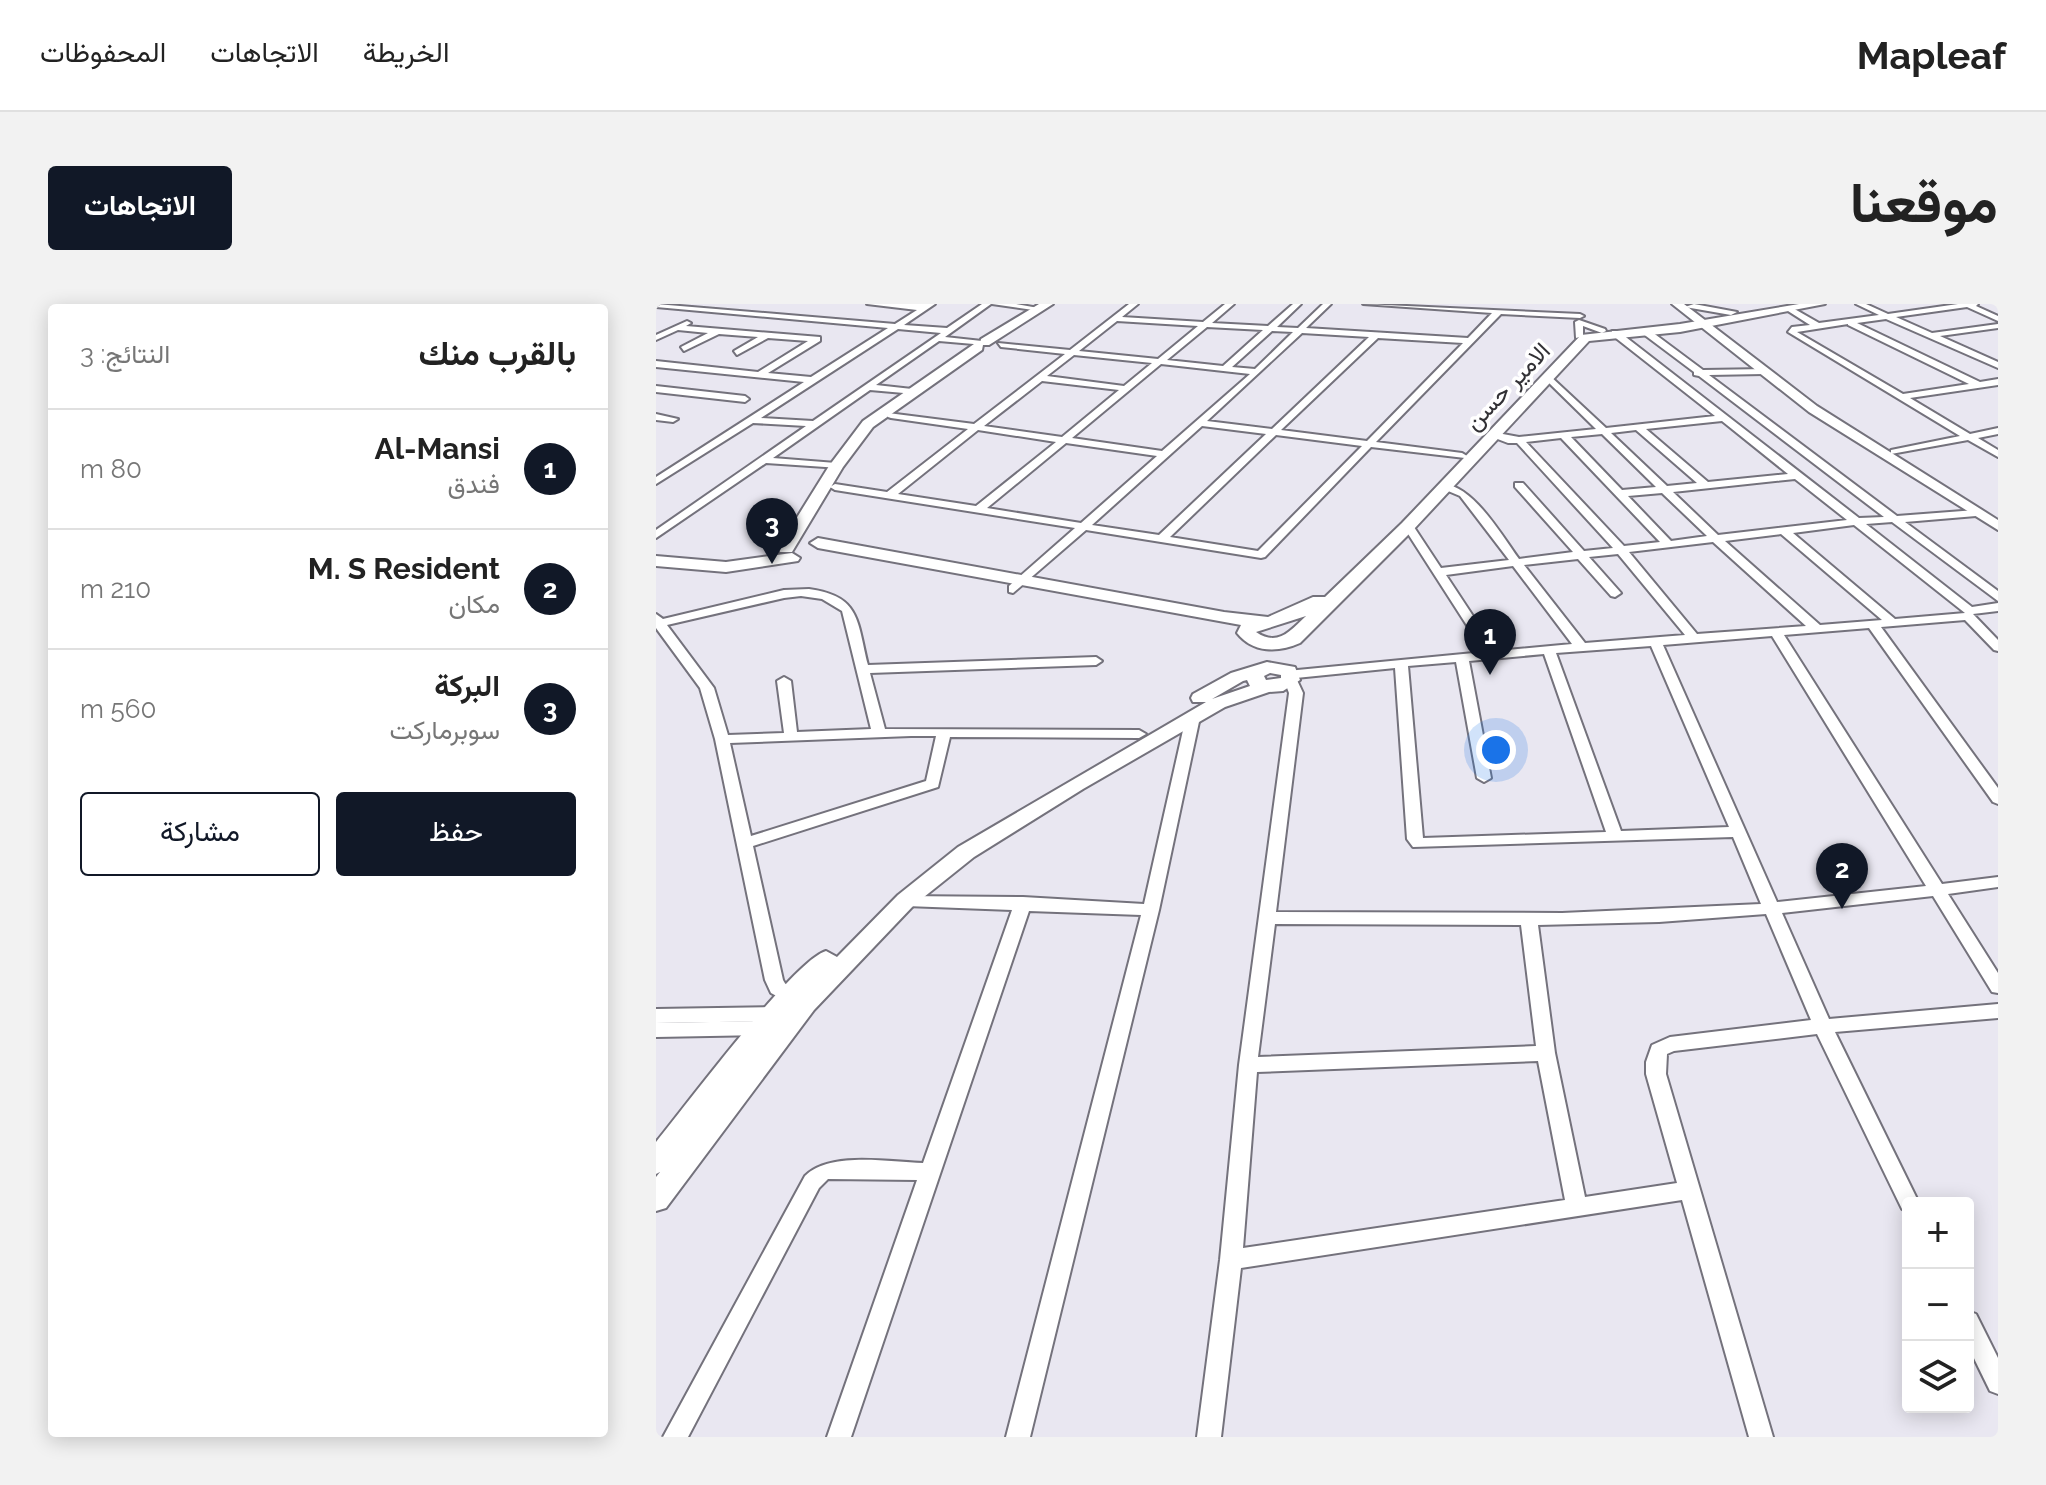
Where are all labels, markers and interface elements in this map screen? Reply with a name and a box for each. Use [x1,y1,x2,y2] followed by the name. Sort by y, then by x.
[1857,33,2006,78] text: Mapleaf
[40,36,166,69] text: المحفوظات
[210,36,319,69] text: الاتجاهات
[363,36,449,69] text: الخريطة
[48,166,232,250] button: الاتجاهات
[1850,169,1998,235] text: موقعنا
[419,333,576,373] text: بالقرب منك
[1458,336,1557,437] street label: الامير حسن
[80,339,170,369] text: النتائج: 3
[375,431,500,466] text: Al-Mansi
[80,454,142,484] text: 80 m
[544,454,556,484] text: 1
[448,469,500,499] text: فندق
[746,498,798,564] pin: 3
[308,551,500,586] text: M. S Resident
[80,574,151,604] text: 210 m
[543,574,557,604] text: 2
[448,589,500,619] text: مكان
[1464,609,1516,675] pin: 1
[434,668,500,703] text: البركة
[80,694,156,724] text: 560 m
[543,694,557,724] text: 3
[389,715,500,745] text: سوبرماركت
[1476,730,1516,770] your location
[80,792,320,876] button: مشاركة
[336,792,576,876] button: حفظ
[1816,843,1868,909] pin: 2
[1902,1197,1974,1413] map controls
[1902,1197,1974,1269] button: +
[1902,1269,1974,1341] button: −
[1902,1341,1974,1413] button: layers

